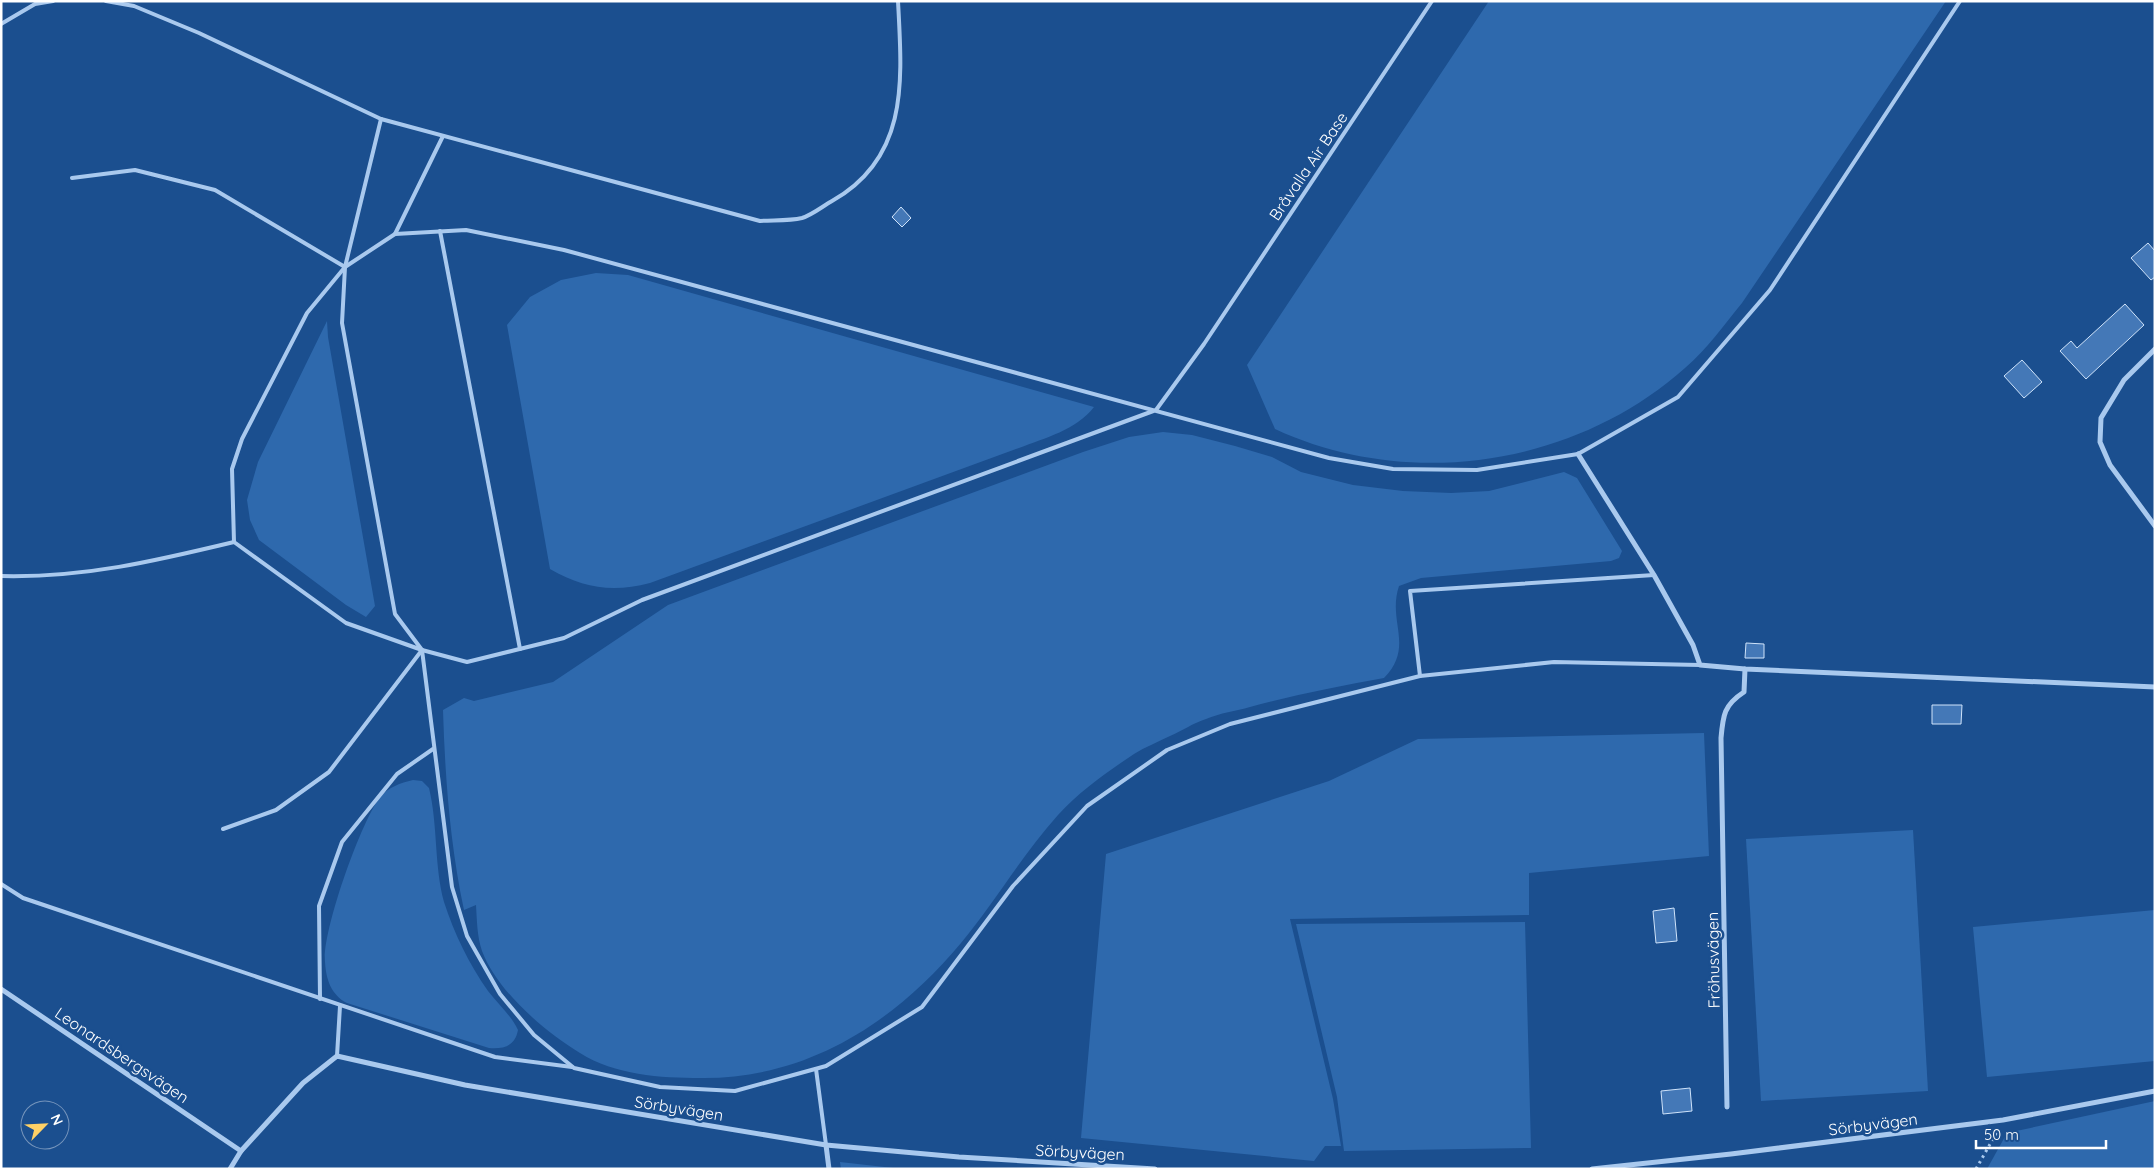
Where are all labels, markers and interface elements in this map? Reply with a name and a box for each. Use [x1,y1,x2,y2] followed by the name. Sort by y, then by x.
[1264,108,1352,224] street label: Bråvalla Air Base
[1702,912,1724,1008] street label: Fröhusvägen
[51,1003,193,1107] street label: Leonardsbergsvägen
[633,1091,725,1125] street label: Sörbyvägen
[20,1100,70,1150] north arrow
[1827,1109,1919,1139] street label: Sörbyvägen
[47,1111,67,1128] text: N
[1976,1118,2106,1150] scale bar
[1984,1125,2019,1144] text: 50 m
[1035,1140,1125,1164] street label: Sörbyvägen

